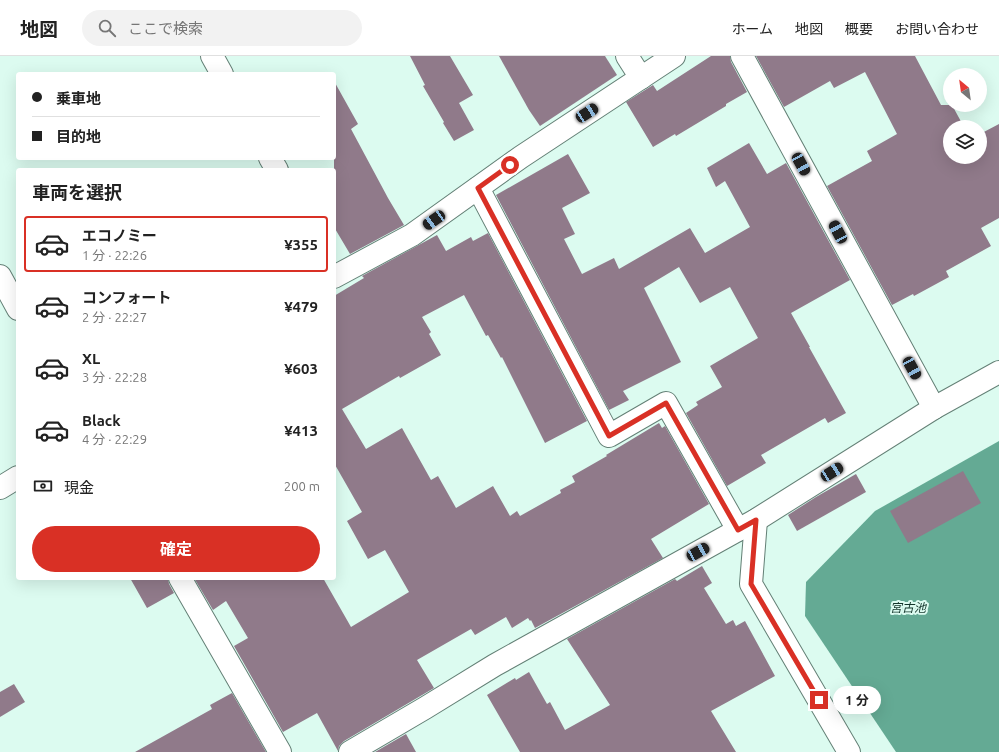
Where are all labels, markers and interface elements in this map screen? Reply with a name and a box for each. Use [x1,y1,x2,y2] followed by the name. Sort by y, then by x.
[82,10,362,46] search box
[96,17,118,39] icon: search
[20,18,58,40] text: 地図
[128,20,203,37] text: ここで検索
[731,21,773,37] text: ホーム
[795,21,823,37] text: 地図
[845,21,873,37] text: 概要
[895,21,979,37] text: お問い合わせ
[943,68,987,112] north arrow
[943,68,987,164] map controls
[56,90,101,107] text: 乗車地
[574,101,600,125] car
[943,120,987,164] button: layers
[56,128,101,145] text: 目的地
[790,151,812,177] car
[501,156,519,174] route start
[32,182,122,202] text: 車両を選択
[421,208,447,232] car
[827,219,849,245] car
[34,226,70,262] icon: car
[82,227,157,244] text: エコノミー
[284,236,318,253] text: ¥355
[82,248,147,262] text: 1 分 · 22:26
[34,288,70,324] icon: car
[82,289,172,306] text: コンフォート
[284,298,318,315] text: ¥479
[82,310,147,324] text: 2 分 · 22:27
[34,350,70,386] icon: car
[82,350,100,367] text: XL
[901,355,923,381] car
[284,360,318,377] text: ¥603
[82,370,147,384] text: 3 分 · 22:28
[34,412,70,448] icon: car
[82,412,121,429] text: Black
[284,422,318,439] text: ¥413
[82,432,147,446] text: 4 分 · 22:29
[819,461,845,483] car
[32,475,54,497] icon: cash
[64,479,94,496] text: 現金
[284,479,320,493] text: 200 m
[32,526,320,572] button: 確定
[685,541,711,563] car
[890,601,927,614] water label: 宮古池
[833,686,881,714] callout: 1 分
[810,691,828,709] route end
[845,693,869,707] text: 1 分

